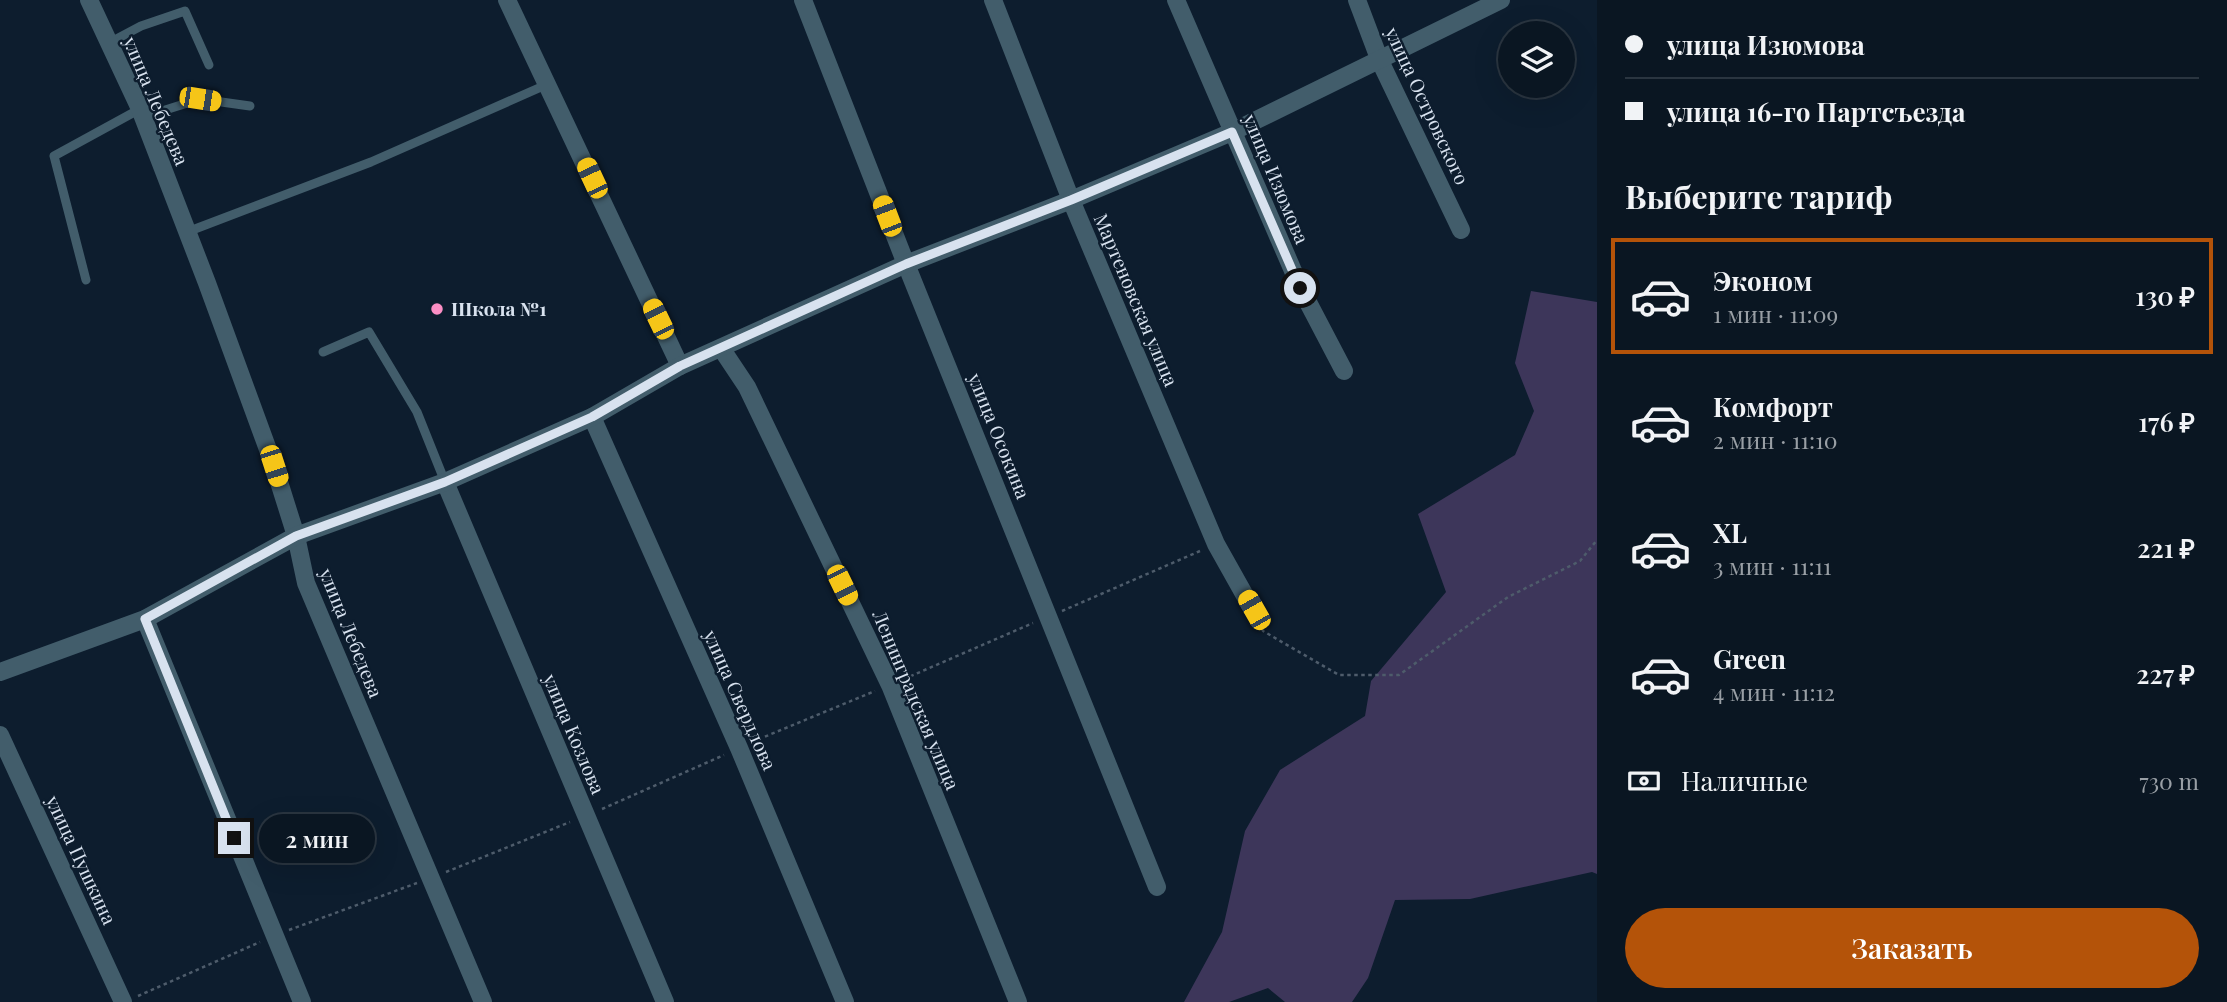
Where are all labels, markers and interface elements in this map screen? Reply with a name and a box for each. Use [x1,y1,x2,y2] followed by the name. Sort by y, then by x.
[1498,21,1575,98] map controls
[1498,21,1575,98] button: layers
[1380,22,1476,189] street label: улица Островского
[1667,27,1865,62] text: улица Изюмова
[118,31,196,169] street label: улица Лебедева
[178,85,223,113] car
[1667,94,1965,129] text: улица 16-го Партсъезда
[1238,109,1316,248] street label: улица Изюмова
[574,155,611,201] car
[1625,174,1892,217] text: Выберите тариф
[870,193,905,239] car
[1089,209,1185,390] street label: Мартеновская улица
[1713,263,1812,298] text: Эконом
[1629,265,1692,328] icon: car
[1284,272,1316,304] route start
[2135,278,2195,313] text: 130 ₽
[451,295,547,321] place label: Школа №1
[640,296,677,342] car
[1713,298,1838,329] text: 1 мин · 11:09
[429,301,445,317] marker: Школа №1
[962,368,1037,503] street label: улица Осокина
[1713,389,1833,424] text: Комфорт
[1629,391,1692,454] icon: car
[2138,404,2195,439] text: 176 ₽
[1713,424,1838,455] text: 2 мин · 11:10
[258,443,291,489] car
[1713,515,1747,550] text: XL
[1629,517,1692,580] icon: car
[2137,530,2195,565] text: 221 ₽
[1713,550,1832,581] text: 3 мин · 11:11
[824,562,861,608] car
[314,563,390,702] street label: улица Лебедева
[1235,587,1274,633] car
[867,605,967,794] street label: Ленинградская улица
[698,625,784,774] street label: улица Свердлова
[1713,641,1786,676] text: Green
[1629,643,1692,706] icon: car
[2136,656,2195,691] text: 227 ₽
[537,669,612,798] street label: улица Козлова
[1713,676,1835,707] text: 4 мин · 11:12
[1625,762,1663,800] icon: cash
[1681,763,1808,798] text: Наличные
[2139,765,2199,796] text: 730 m
[40,790,123,929] street label: улица Пушкина
[258,814,374,862] callout: 2 мин
[218,822,250,854] route end
[285,823,349,854] text: 2 мин
[1625,908,2199,988] button: Заказать

